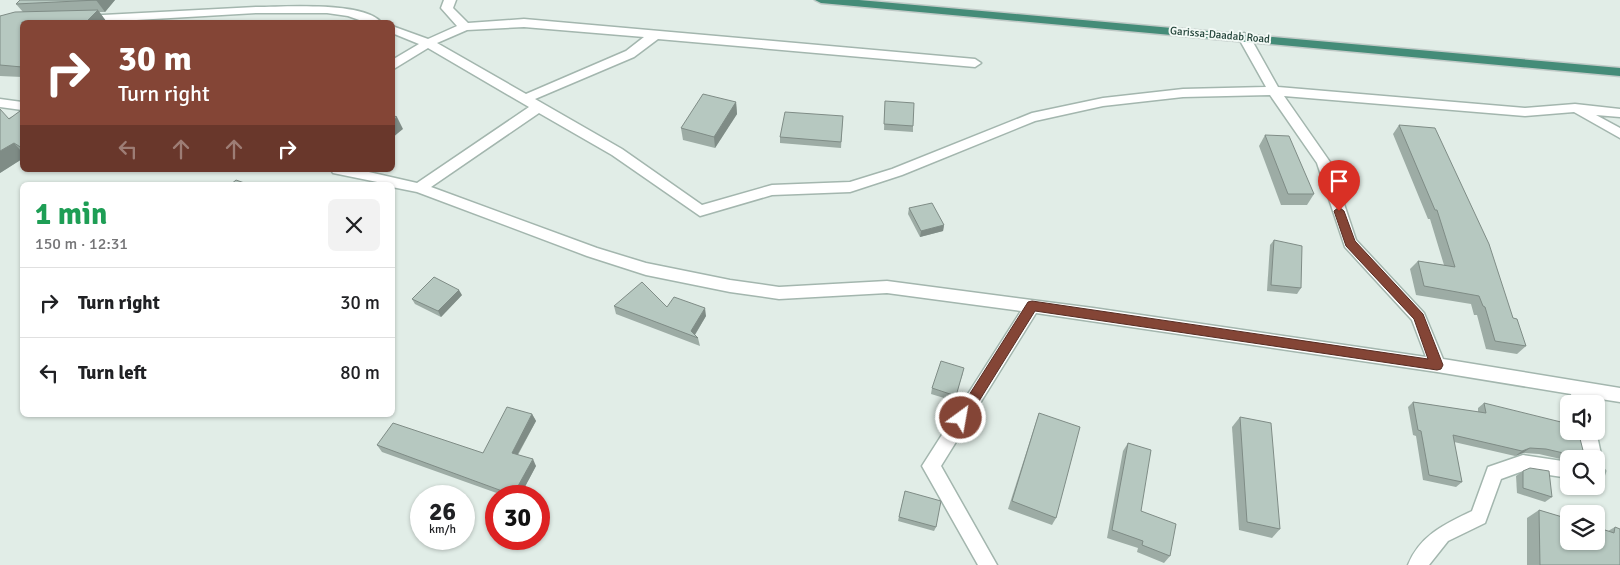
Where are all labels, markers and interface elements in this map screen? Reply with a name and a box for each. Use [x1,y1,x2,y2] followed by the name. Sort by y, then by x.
[1170,24,1271,46] street label: Garissa-Daadab Road
[118,37,192,80] text: 30 m
[35,40,100,105] icon: right
[118,80,210,107] text: Turn right
[114,135,142,163] icon: left
[167,135,195,163] icon: ahead
[220,135,248,163] icon: ahead
[273,135,301,163] icon: right
[1318,160,1360,211] pin
[1325,167,1353,195] icon: arrive
[35,196,107,233] text: 1 min
[328,199,380,251] button: close
[35,234,128,254] text: 150 m · 12:31
[35,289,63,317] icon: right
[78,291,160,315] text: Turn right
[340,291,380,315] text: 30 m
[35,359,63,387] icon: left
[78,361,147,385] text: Turn left
[340,361,380,385] text: 80 m
[934,391,986,443] position arrow
[1560,395,1605,550] map controls
[1560,395,1605,440] button: sound
[1560,450,1605,495] button: search
[485,485,550,550] speed limit sign: 30
[429,496,456,527] text: 26
[1560,505,1605,550] button: layers
[429,522,456,537] text: km/h

